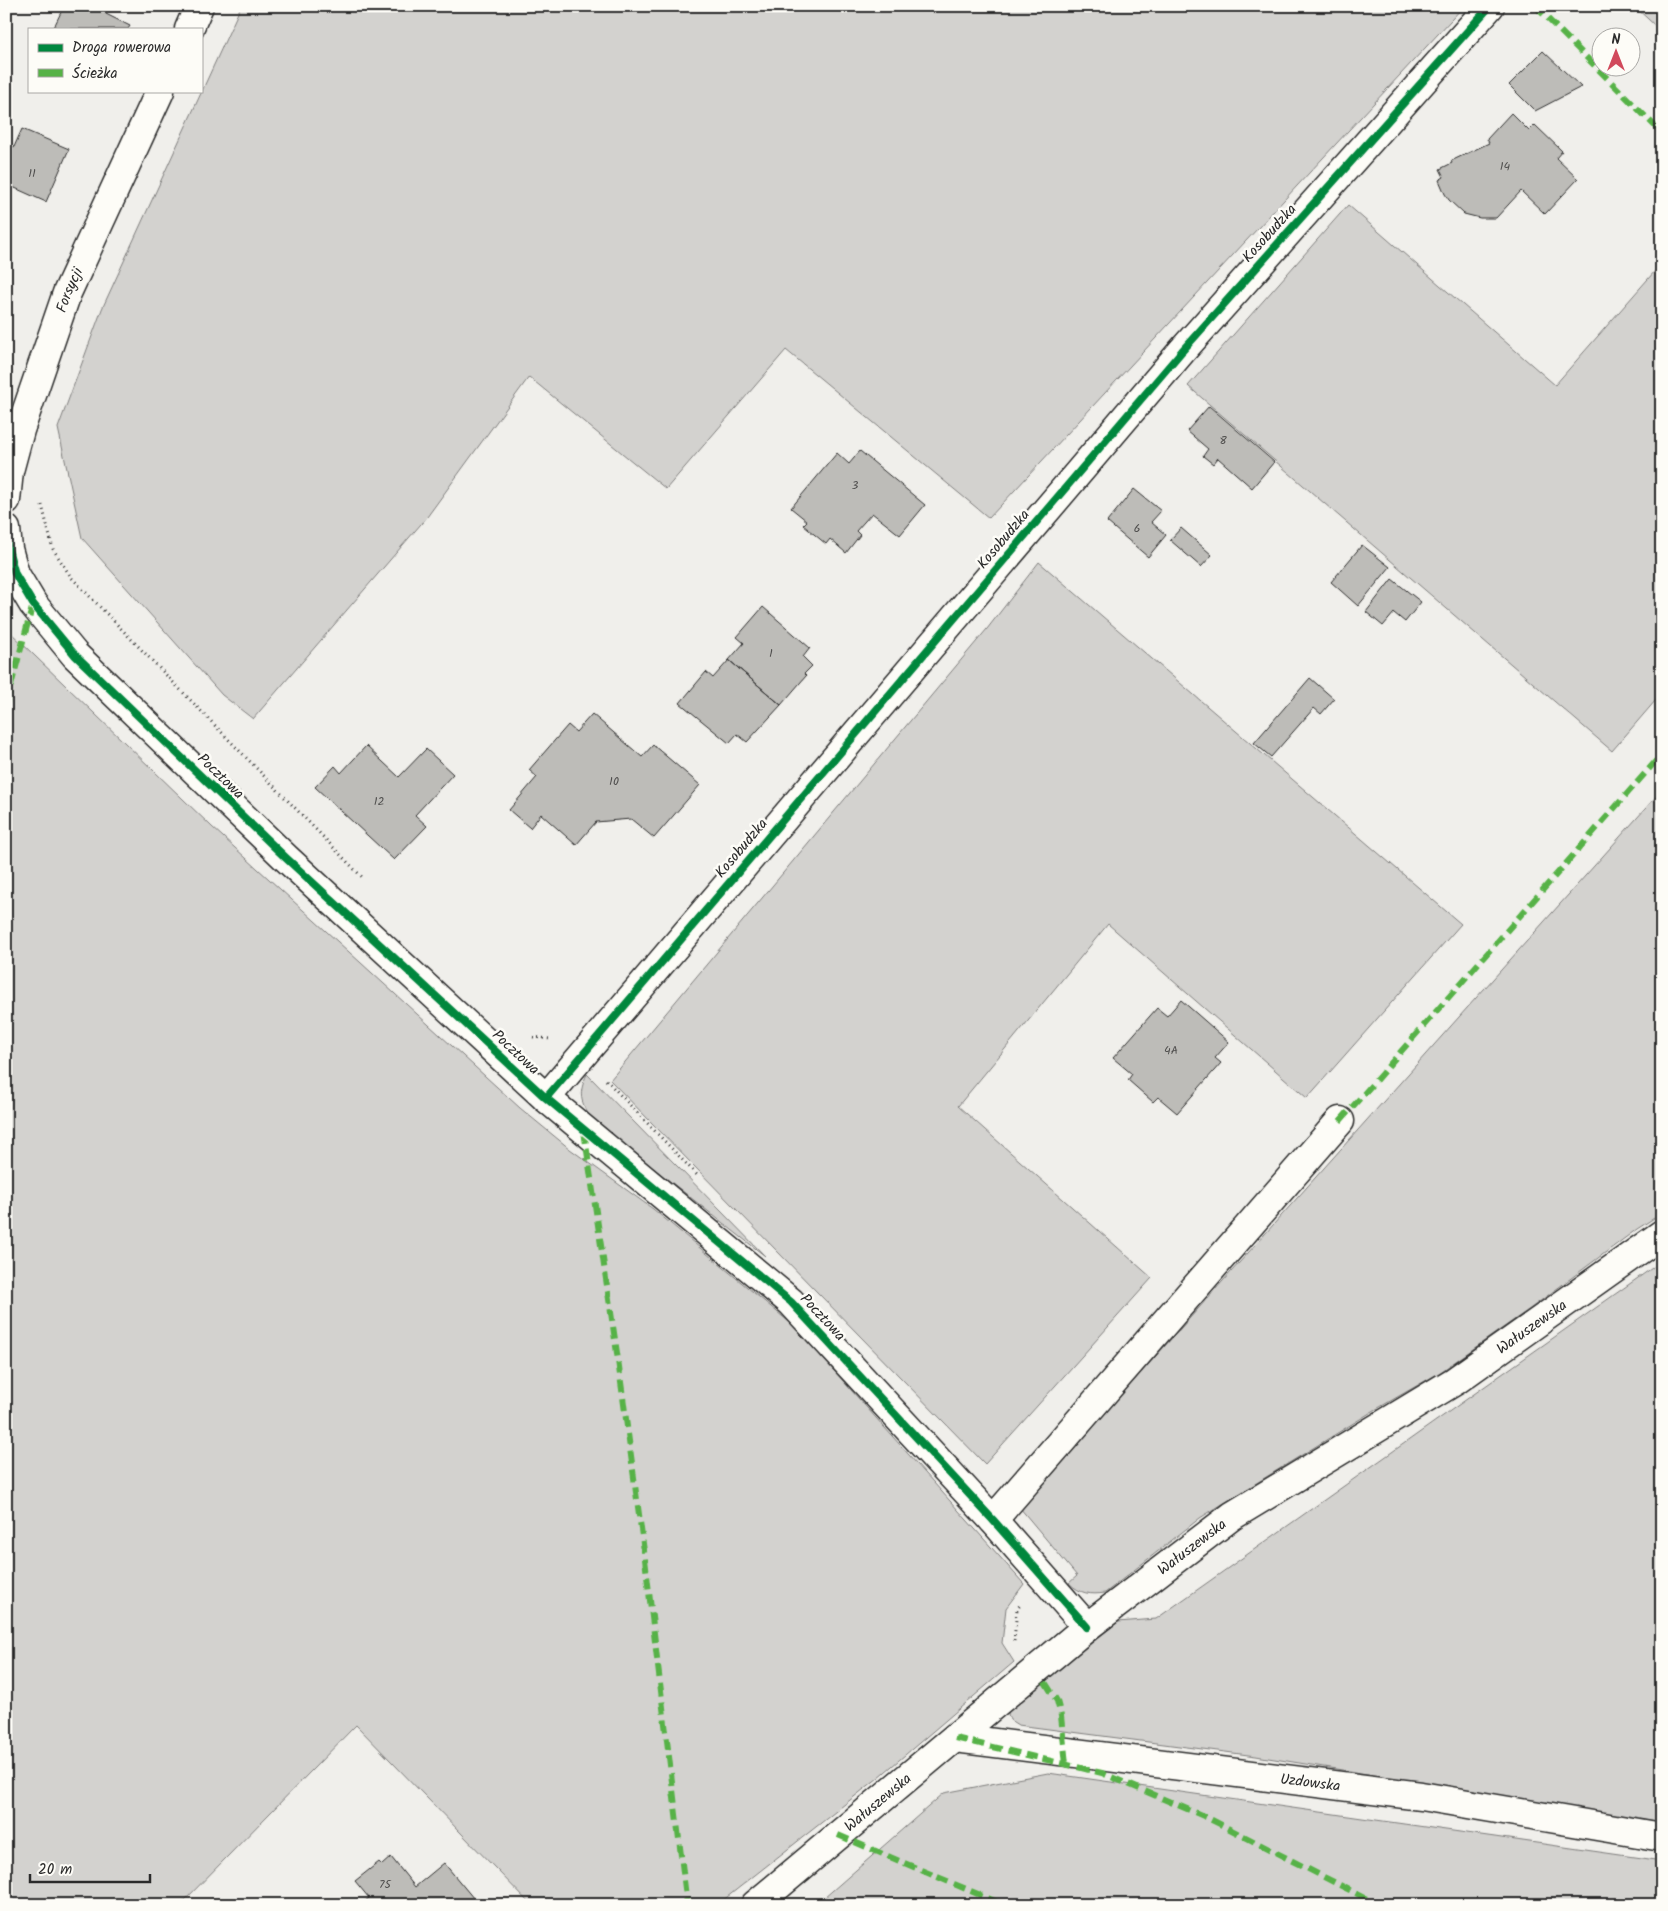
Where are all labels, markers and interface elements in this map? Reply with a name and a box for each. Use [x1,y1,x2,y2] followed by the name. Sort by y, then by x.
[28,28,202,92] legend
[1590,28,1640,78] north arrow
[1612,29,1621,51] text: N
[72,36,171,60] text: Droga rowerowa
[72,62,117,86] text: Ścieżka
[1500,157,1511,176] house number: 14
[28,164,36,183] house number: 11
[1237,199,1303,268] street label: Kosobudzka
[50,262,91,316] street label: Forsycji
[1219,431,1227,450] house number: 8
[852,476,859,495] house number: 3
[971,504,1036,575] street label: Kosobudzka
[1134,519,1140,538] house number: 6
[769,644,773,663] house number: 1
[191,748,249,805] street label: Pocztowa
[609,772,619,791] house number: 10
[374,792,384,811] house number: 12
[709,813,774,884] street label: Kosobudzka
[486,1024,545,1081] street label: Pocztowa
[1164,1041,1178,1060] house number: 4A
[794,1288,851,1347] street label: Pocztowa
[1492,1294,1572,1361] street label: Wałuszewska
[1153,1513,1232,1582] street label: Wałuszewska
[839,1768,917,1839] street label: Wałuszewska
[1279,1768,1342,1799] street label: Uzdowska
[30,1851,150,1883] scale bar
[38,1858,72,1882] text: 20 m
[379,1875,393,1894] house number: 75

